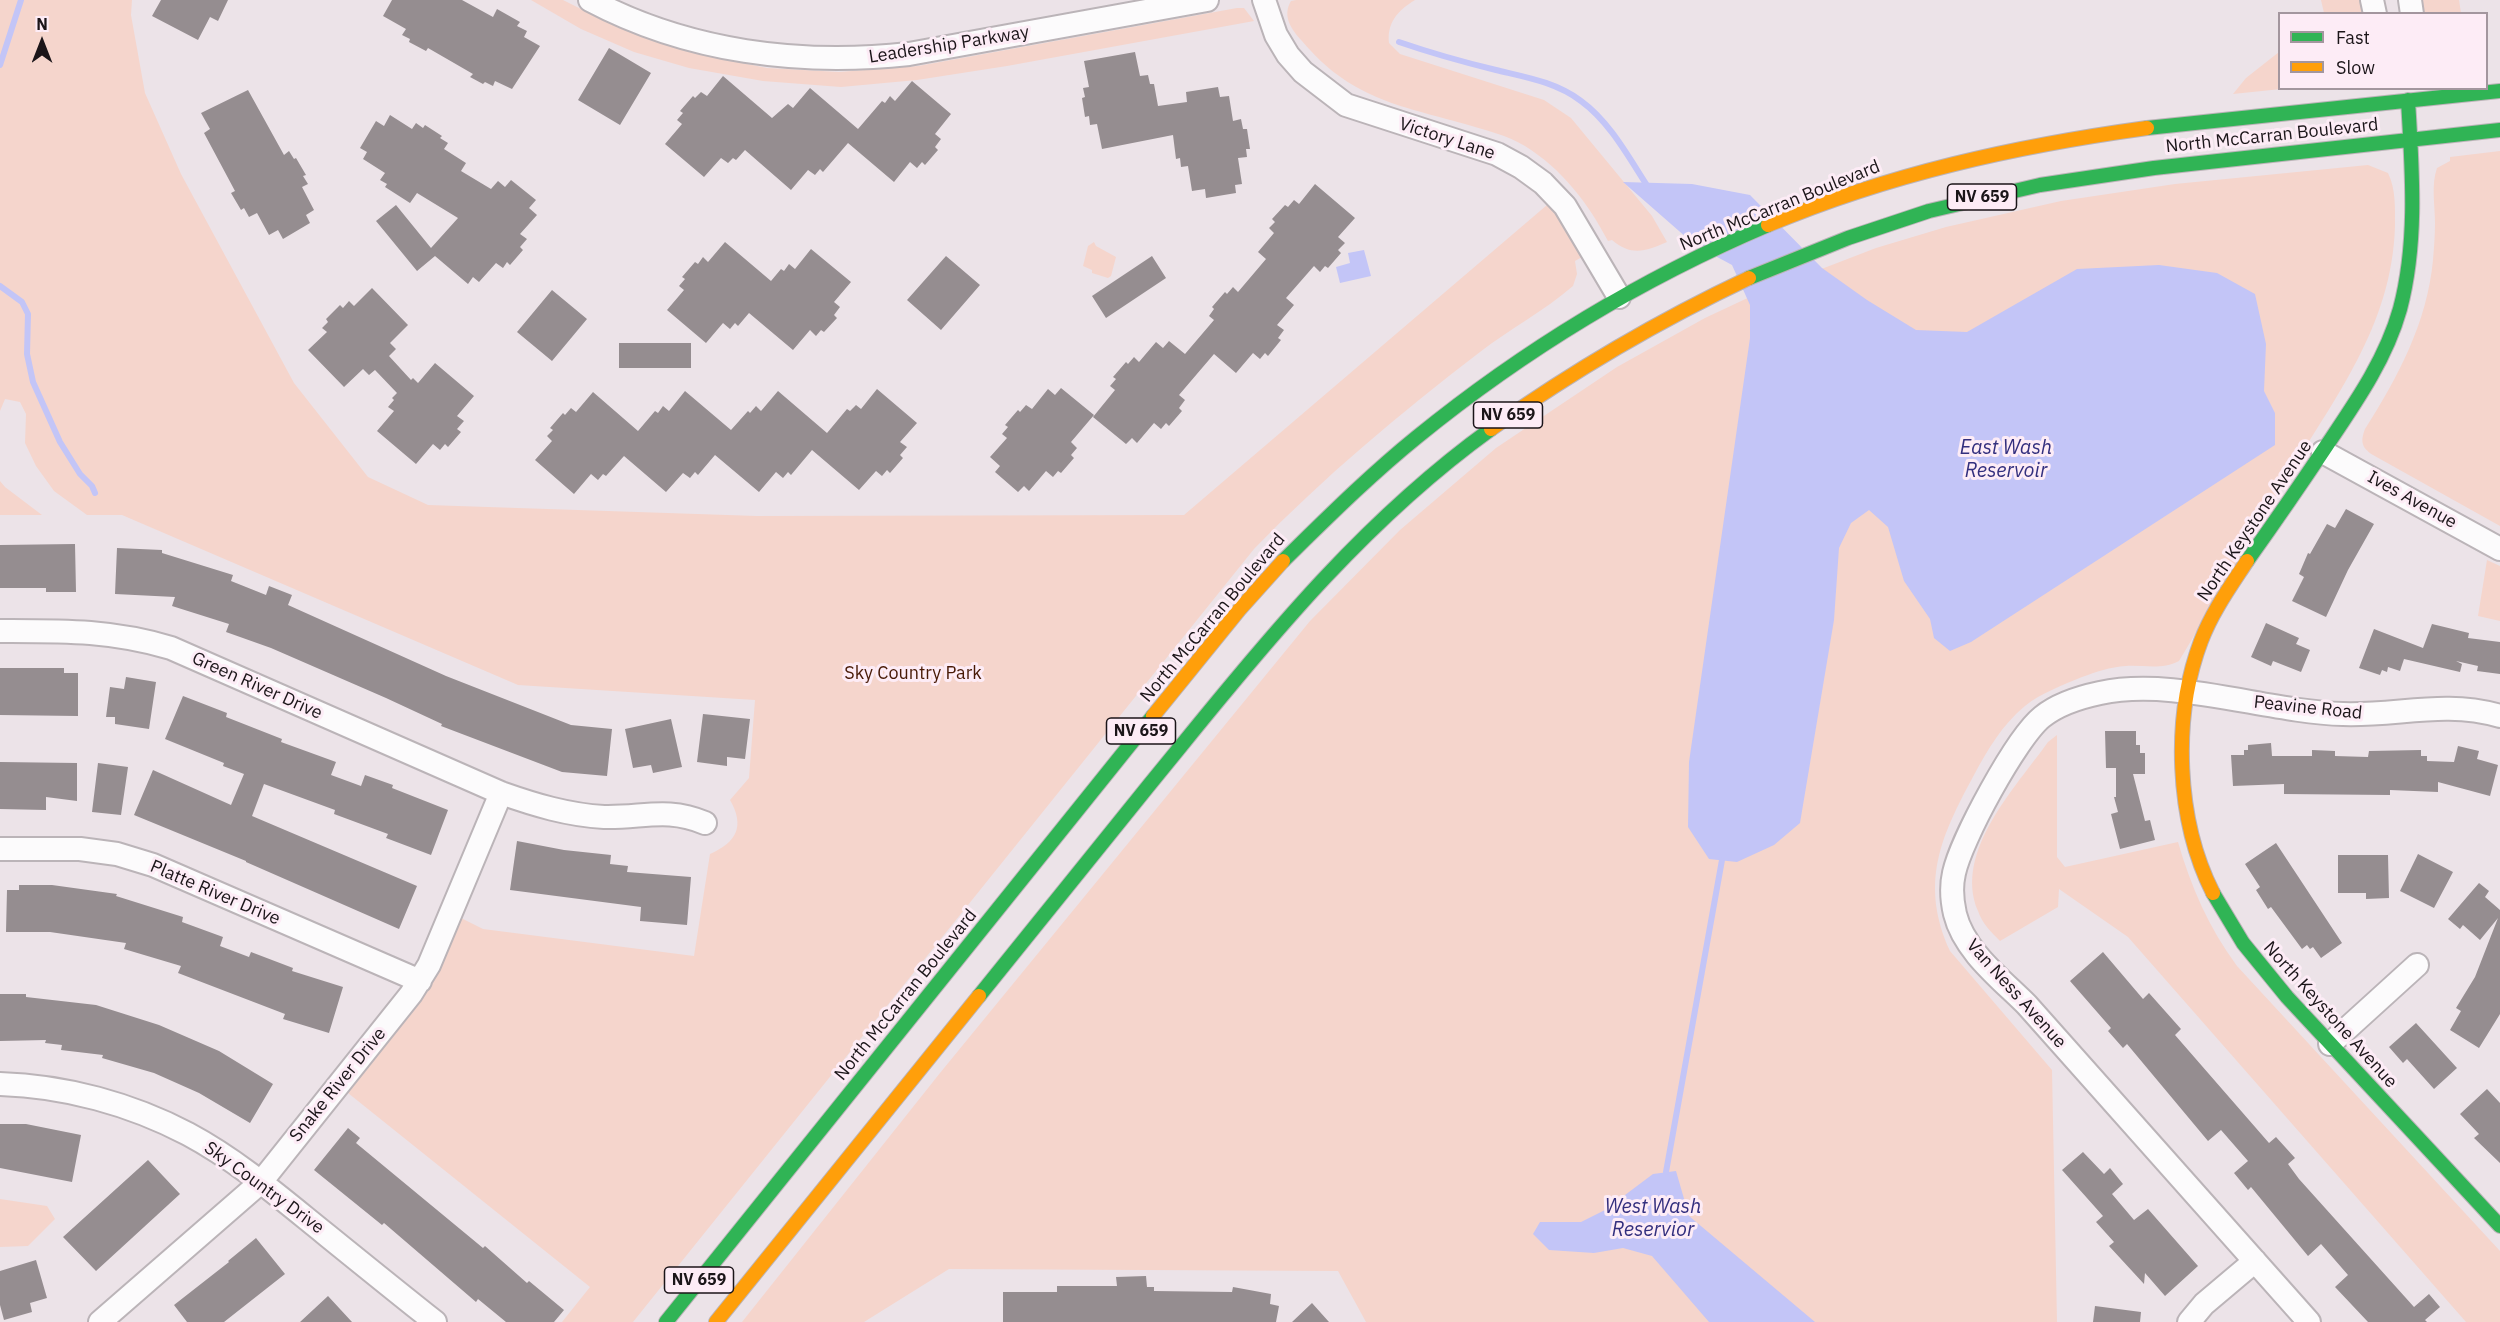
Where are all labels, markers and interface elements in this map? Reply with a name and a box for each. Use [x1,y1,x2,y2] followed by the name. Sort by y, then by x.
[12,12,72,72] north arrow
[2278,12,2488,90] legend
[36,14,48,34] text: N
[867,22,1031,68] street label: Leadership Parkway
[2336,26,2370,49] text: Fast
[2336,56,2375,79] text: Slow
[1396,113,1498,165] street label: Victory Lane
[2165,114,2379,158] street label: North McCarran Boulevard
[1677,156,1883,256] street label: North McCarran Boulevard
[1948,184,2016,210] road number: NV 659
[1474,402,1543,428] road number: NV 659
[1960,436,2052,483] water label: East Wash Reservoir
[2193,436,2317,606] street label: North Keystone Avenue
[2364,467,2460,533] street label: Ives Avenue
[1136,529,1290,707] street label: North McCarran Boulevard
[188,648,326,724] street label: Green River Drive
[844,663,982,685] park label: Sky Country Park
[2253,692,2363,724] street label: Peavine Road
[1106,718,1176,744] road number: NV 659
[147,856,283,930] street label: Platte River Drive
[830,905,982,1085] street label: North McCarran Boulevard
[1962,935,2070,1053] street label: Van Ness Avenue
[2259,937,2401,1093] street label: North Keystone Avenue
[285,1023,391,1147] street label: Snake River Drive
[200,1137,328,1239] street label: Sky Country Drive
[1605,1195,1701,1242] water label: West Wash Reservior
[664,1267,734,1293] road number: NV 659

